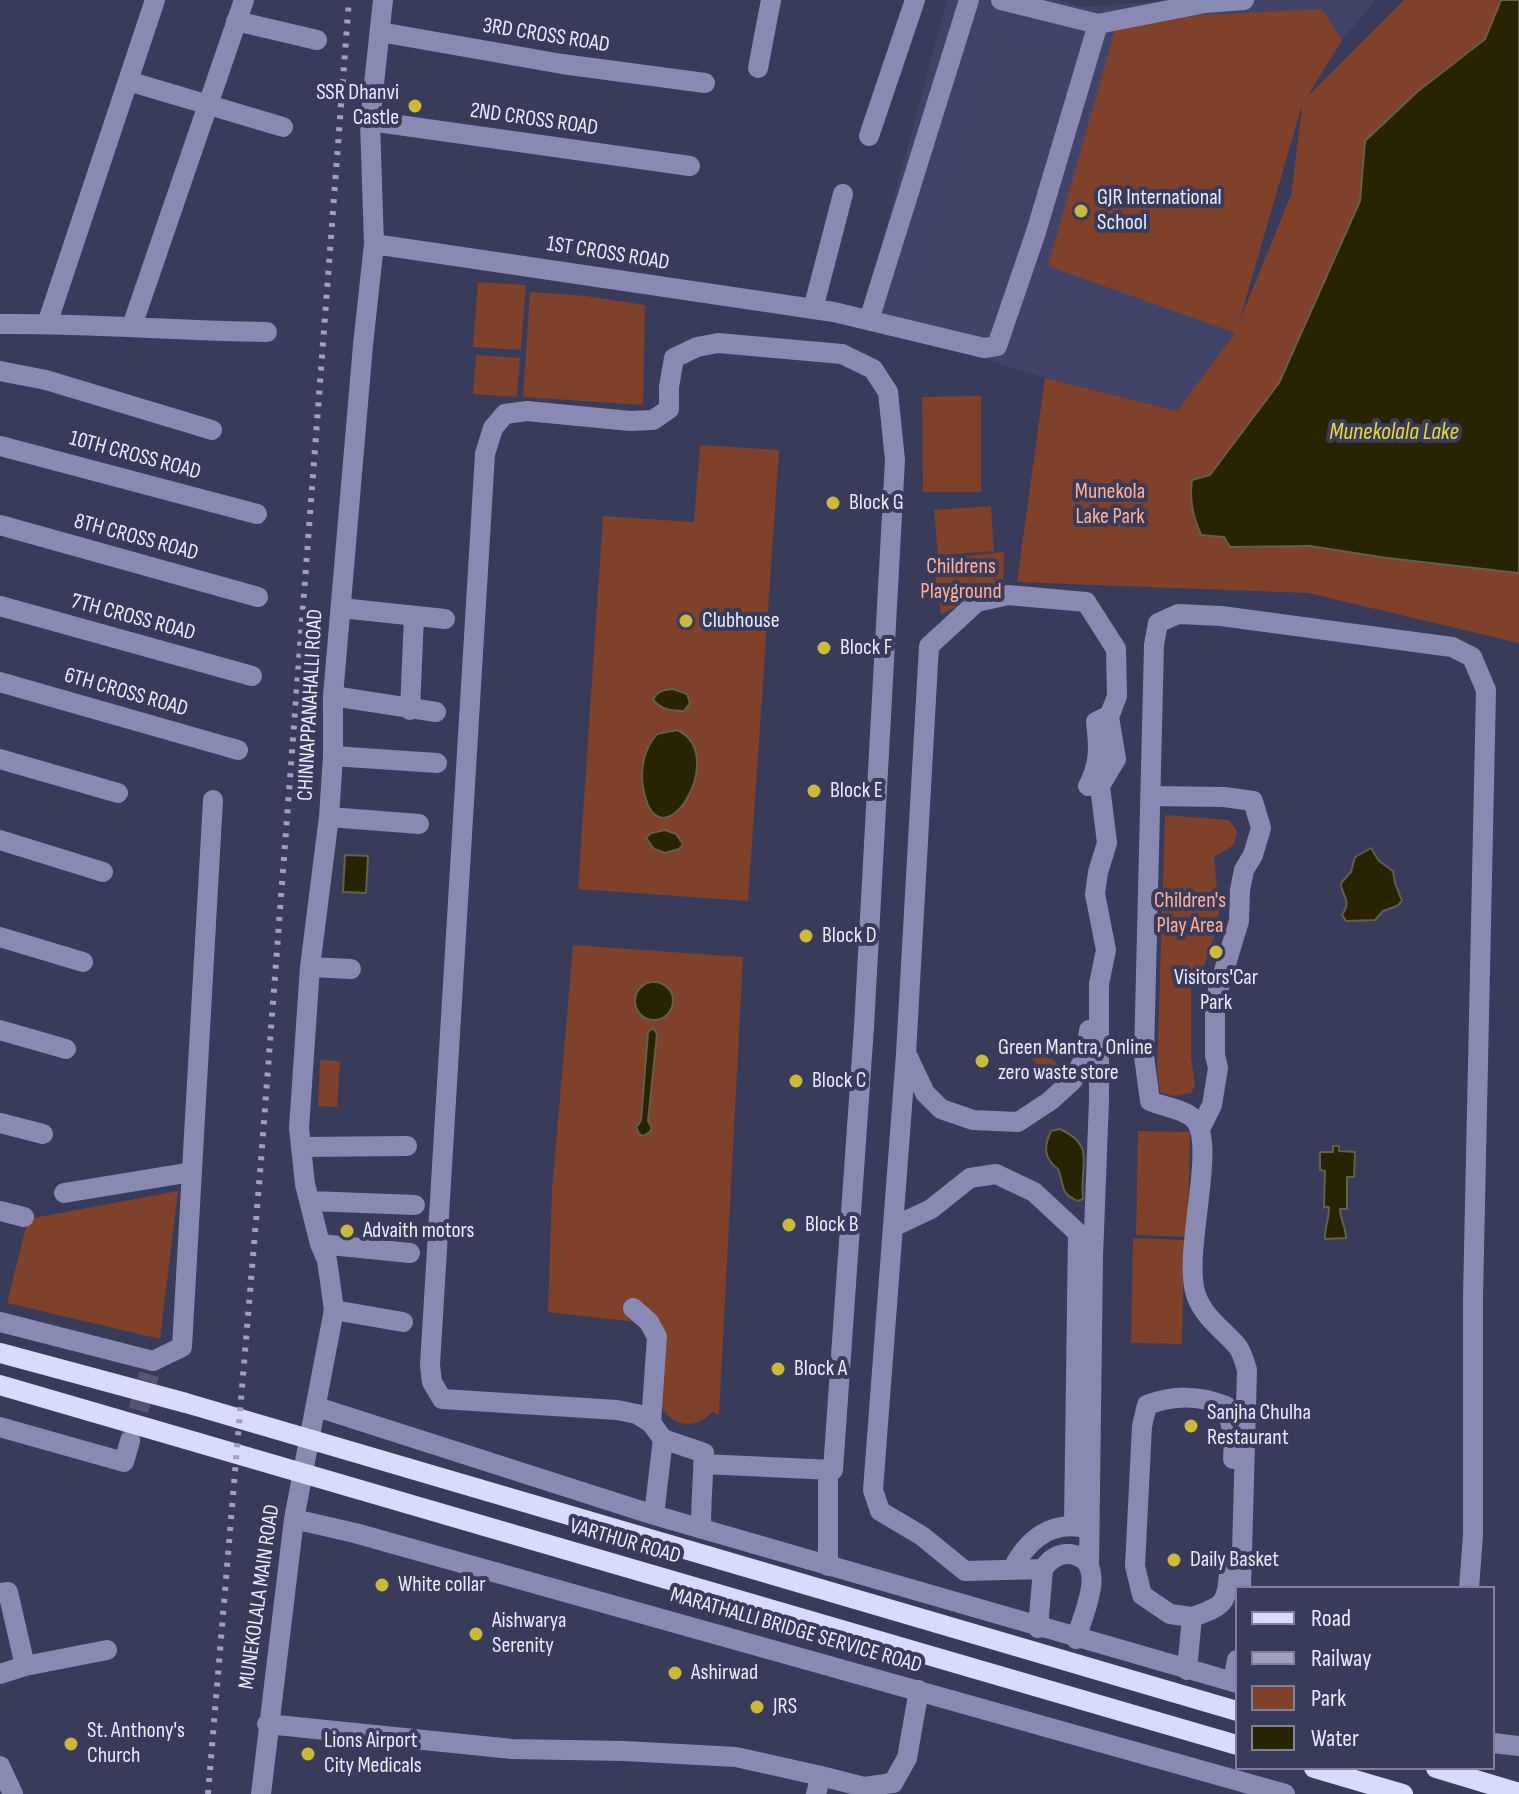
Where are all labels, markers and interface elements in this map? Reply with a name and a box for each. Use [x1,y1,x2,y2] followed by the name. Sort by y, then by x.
[481,13,611,59] street label: 3RD CROSS ROAD
[316,80,399,132] place label: SSR Dhanvi Castle
[406,97,424,115] marker: SSR Dhanvi Castle
[468,98,600,142] street label: 2ND CROSS ROAD
[1097,185,1222,236] place label: GJR International School
[1072,202,1090,220] marker: GJR International School
[545,231,671,277] street label: 1ST CROSS ROAD
[1329,419,1459,447] water label: Munekolala Lake
[66,426,204,486] street label: 10TH CROSS ROAD
[1075,479,1145,530] park label: Munekola Lake Park
[849,490,904,516] place label: Block G
[824,494,842,512] marker: Block G
[71,509,201,567] street label: 8TH CROSS ROAD
[920,554,1002,606] park label: Childrens Playground
[68,589,198,647] street label: 7TH CROSS ROAD
[293,608,329,802] street label: CHINNAPPANAHALLI ROAD
[702,608,780,634] place label: Clubhouse
[677,612,695,630] marker: Clubhouse
[840,635,892,661] place label: Block F
[815,639,833,657] marker: Block F
[61,663,191,723] street label: 6TH CROSS ROAD
[830,778,883,804] place label: Block E
[805,782,823,800] marker: Block E
[1154,888,1226,940] park label: Children's Play Area
[822,923,877,949] place label: Block D
[797,927,815,945] marker: Block D
[1207,943,1225,961] marker: Visitors'Car Park
[1174,965,1258,1016] place label: Visitors'Car Park
[998,1035,1153,1086] place label: Green Mantra, Online zero waste store
[973,1052,991,1070] marker: Green Mantra, Online zero waste store
[812,1068,866,1094] place label: Block C
[787,1072,805,1090] marker: Block C
[805,1212,859,1238] place label: Block B
[780,1216,798,1234] marker: Block B
[363,1218,474,1244] place label: Advaith motors
[338,1222,356,1240] marker: Advaith motors
[794,1356,847,1382] place label: Block A
[769,1360,787,1378] marker: Block A
[1207,1400,1311,1452] place label: Sanjha Chulha Restaurant
[1182,1417,1200,1435] marker: Sanjha Chulha Restaurant
[234,1503,286,1691] street label: MUNEKOLALA MAIN ROAD
[566,1514,684,1570] street label: VARTHUR ROAD
[1190,1547,1279,1573] place label: Daily Basket
[1165,1551,1183,1569] marker: Daily Basket
[398,1572,486,1598] place label: White collar
[373,1576,391,1594] marker: White collar
[667,1582,925,1680] street label: MARATHALLI BRIDGE SERVICE ROAD
[1235,1586,1495,1770] legend
[1311,1604,1351,1633] text: Road
[492,1608,566,1660] place label: Aishwarya Serenity
[467,1625,485,1643] marker: Aishwarya Serenity
[1311,1644,1371,1673] text: Railway
[691,1660,758,1686] place label: Ashirwad
[666,1664,684,1682] marker: Ashirwad
[1311,1684,1346,1713] text: Park
[773,1694,797,1720] place label: JRS
[748,1698,766,1716] marker: JRS
[87,1718,185,1770] place label: St. Anthony's Church
[1311,1724,1359,1753] text: Water
[324,1728,422,1780] place label: Lions Airport City Medicals
[62,1735,80,1753] marker: St. Anthony's Church
[299,1745,317,1763] marker: Lions Airport City Medicals

